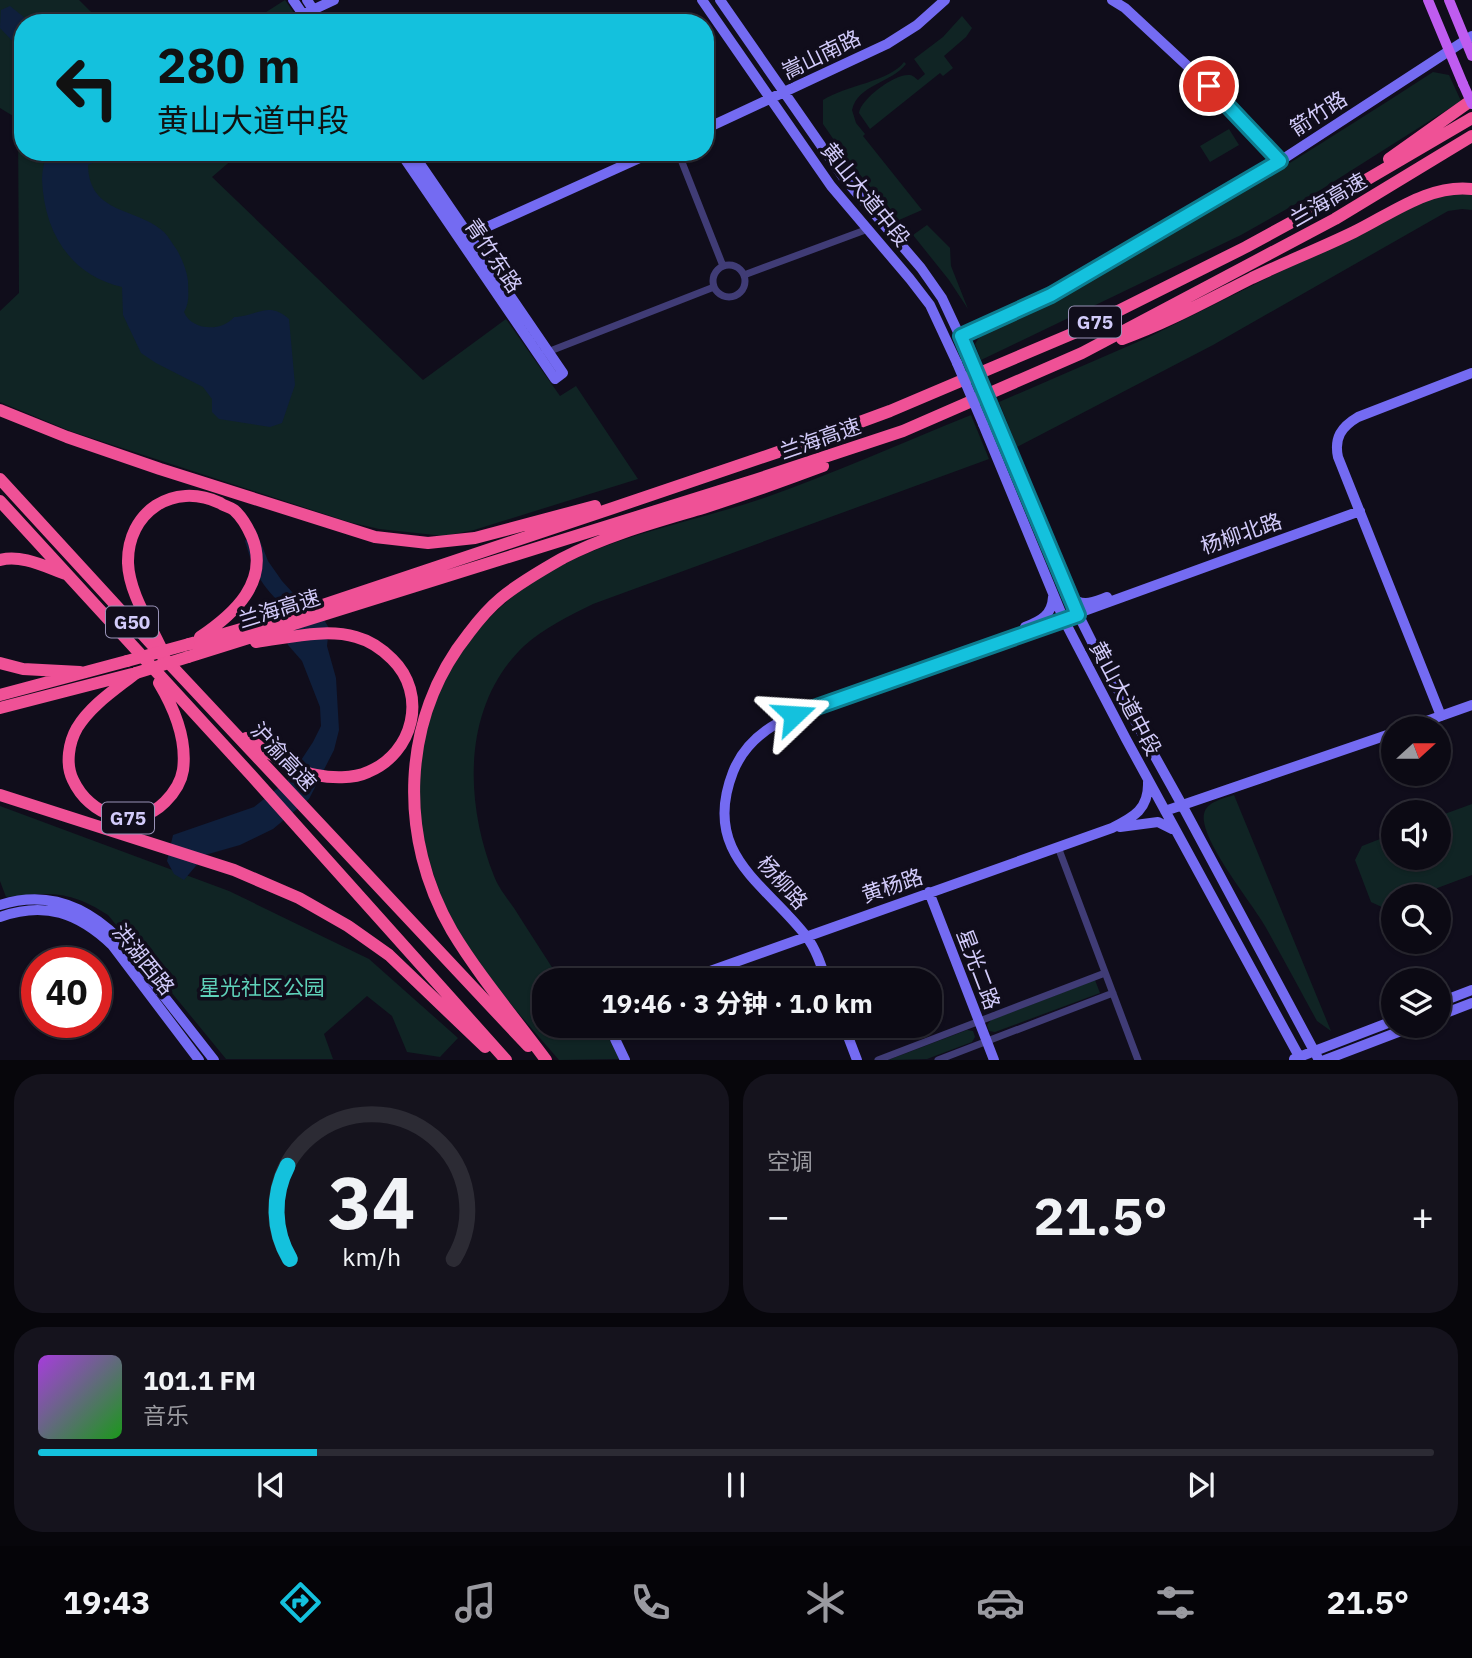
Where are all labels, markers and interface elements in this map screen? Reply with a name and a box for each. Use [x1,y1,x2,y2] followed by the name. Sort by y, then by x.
[777,23,865,85] street label: 嵩山南路
[157,33,301,96] text: 280 m
[42,42,133,133] icon: left
[1179,56,1239,116] pin
[1190,67,1228,105] icon: arrive
[1284,84,1352,142] street label: 箭竹路
[157,99,349,141] text: 黄山大道中段
[815,136,917,252] street label: 黄山大道中段
[1285,166,1371,232] street label: 兰海高速
[459,212,529,298] street label: 青竹东路
[1069,306,1121,338] road number: G75
[776,411,864,465] street label: 兰海高速
[1197,506,1285,560] street label: 杨柳北路
[235,582,323,634] street label: 兰海高速
[106,607,158,638] road number: G50
[1084,636,1168,760] street label: 黄山大道中段
[757,678,831,752] position arrow
[245,716,323,796] street label: 沪渝高速
[1381,716,1451,786] north arrow
[1381,716,1451,1038] map controls
[1381,800,1451,870] button: sound
[102,803,154,834] road number: G75
[752,849,814,915] street label: 杨柳路
[858,862,926,908] street label: 黄杨路
[1381,884,1451,954] button: search
[107,918,181,1000] street label: 洪湖西路
[951,925,1007,1013] street label: 星光二路
[21,947,112,1038] speed limit sign: 40
[1381,968,1451,1038] button: layers
[199,973,325,1001] park label: 星光社区公园
[601,986,873,1020] text: 19:46 · 3 分钟 · 1.0 km
[767,1146,813,1176] text: 空调
[328,1155,415,1250] text: 34
[1033,1182,1168,1249] text: 21.5°
[767,1191,790,1240] text: −
[1411,1191,1434,1240] text: +
[342,1240,401,1273] text: km/h
[143,1363,256,1397] text: 101.1 FM
[143,1400,189,1430] text: 音乐
[252,1466,290,1504] icon: previous
[717,1466,755,1504] icon: pause
[1182,1466,1220,1504] icon: next
[276,1578,325,1627] icon: directions
[451,1578,500,1627] icon: music
[626,1578,675,1627] icon: phone
[801,1578,850,1627] icon: climate
[976,1578,1025,1627] icon: car
[1151,1578,1200,1627] icon: filters
[63,1581,150,1623] text: 19:43
[1326,1581,1409,1623] text: 21.5°

